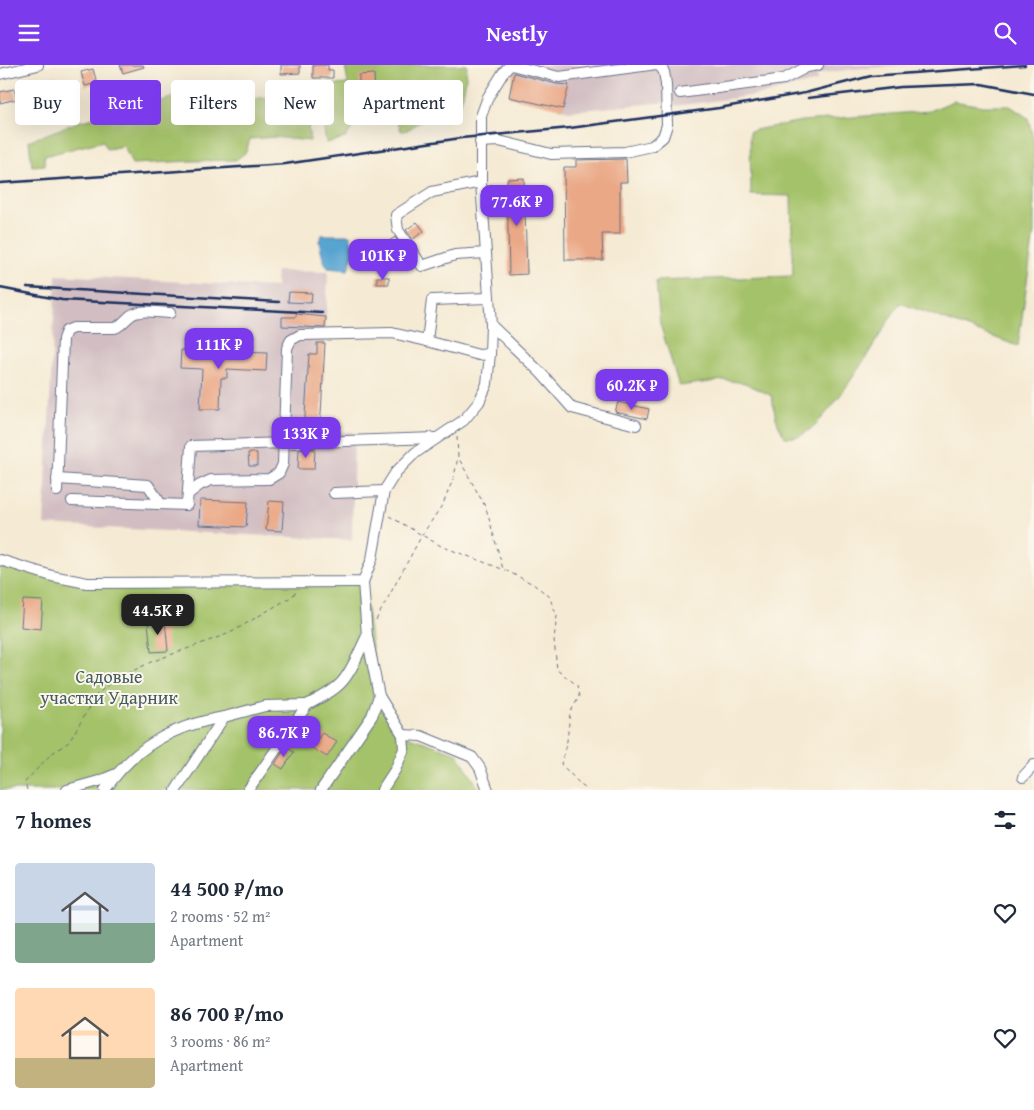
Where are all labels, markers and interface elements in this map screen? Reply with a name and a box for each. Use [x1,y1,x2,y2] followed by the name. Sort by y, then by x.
[486,17,548,49] text: Nestly
[15,19,43,47] icon: menu
[991,19,1019,47] icon: search
[15,80,80,125] chip: Buy
[90,80,161,125] chip: Rent
[171,80,255,125] chip: Filters
[265,80,334,125] chip: New
[344,80,463,125] chip: Apartment
[471,185,563,227] pin: 77.6K ₽
[491,189,543,213] text: 77.6K ₽
[342,239,424,281] pin: 101K ₽
[360,243,406,267] text: 101K ₽
[178,327,260,370] pin: 111K ₽
[196,332,242,356] text: 111K ₽
[586,369,678,411] pin: 60.2K ₽
[606,373,658,397] text: 60.2K ₽
[265,417,347,459] pin: 133K ₽
[283,421,329,445] text: 133K ₽
[112,593,204,636] pin: 44.5K ₽
[132,598,184,622] text: 44.5K ₽
[39,663,178,711] park label: Садовые участки Ударник
[238,715,330,758] pin: 86.7K ₽
[258,720,310,744] text: 86.7K ₽
[15,805,91,836] text: 7 homes
[991,806,1019,834] icon: filters
[170,873,284,904] text: 44 500 ₽/mo
[55,883,115,943] icon: home
[991,899,1019,927] icon: heart
[170,904,270,928] text: 2 rooms · 52 m²
[170,928,243,952] text: Apartment
[170,998,284,1029] text: 86 700 ₽/mo
[55,1008,115,1068] icon: home
[991,1024,1019,1052] icon: heart
[170,1029,270,1053] text: 3 rooms · 86 m²
[170,1053,243,1077] text: Apartment

